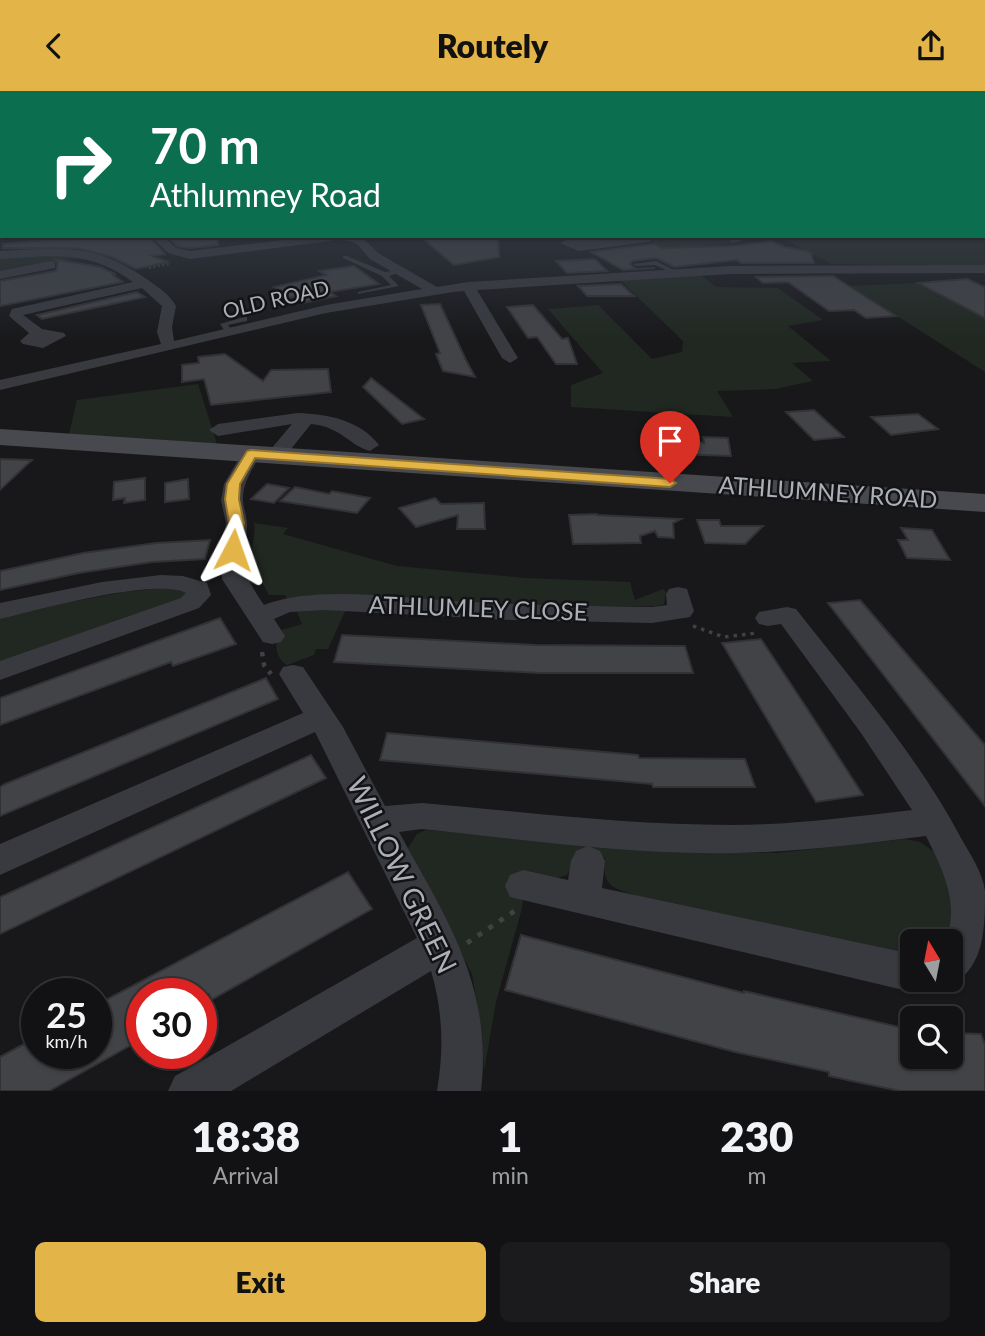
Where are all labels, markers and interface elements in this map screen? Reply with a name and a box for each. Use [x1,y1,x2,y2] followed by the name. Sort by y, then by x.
[437,26,548,65] text: Routely
[35,27,73,65] icon: back
[912,27,950,65] icon: share
[150,116,260,174] text: 70 m
[35,119,126,210] icon: right
[150,175,381,214] text: Athlumney Road
[220,274,331,323] street label: OLD ROAD
[640,411,700,483] pin
[651,422,689,460] icon: arrive
[718,469,938,514] street label: ATHLUMNEY ROAD
[196,513,270,587] position arrow
[368,589,588,626] street label: ATHLUMLEY CLOSE
[341,771,465,978] street label: WILLOW GREEN
[900,929,962,992] north arrow
[900,929,963,1069] map controls
[126,978,217,1069] speed limit sign: 30
[46,993,87,1035] text: 25
[900,1006,963,1069] button: search
[45,1030,88,1052] text: km/h
[192,1111,300,1161] text: 18:38
[498,1111,522,1161] text: 1
[720,1111,793,1161] text: 230
[213,1161,279,1189] text: Arrival
[492,1161,529,1189] text: min
[747,1161,766,1189] text: m
[35,1242,486,1322] button: Exit
[500,1242,950,1322] button: Share

